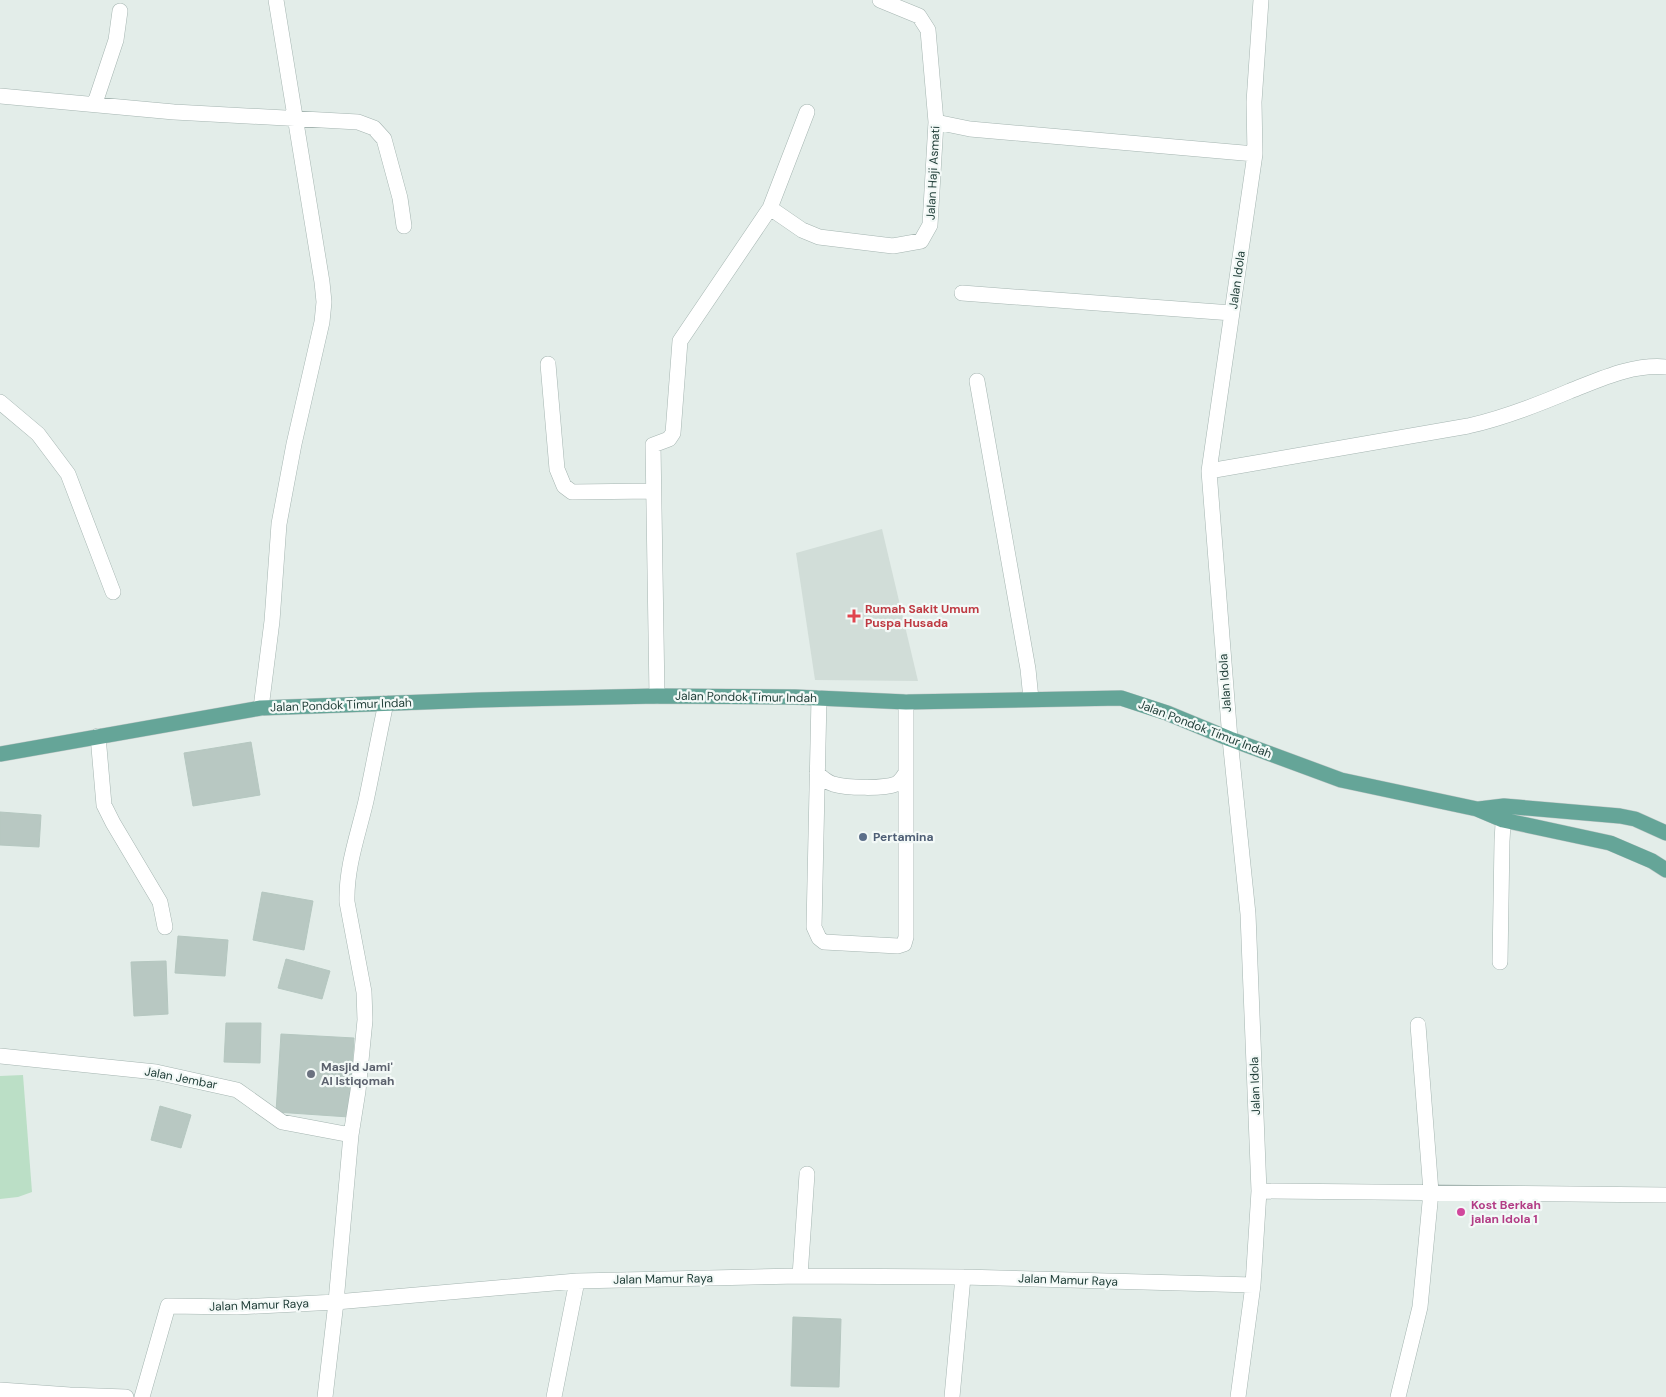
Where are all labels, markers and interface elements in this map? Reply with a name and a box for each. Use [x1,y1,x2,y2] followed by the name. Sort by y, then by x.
[923,125,943,220] street label: Jalan Haji Asmati
[1225,250,1249,310] street label: Jalan Idola
[865,601,979,631] place label: Rumah Sakit Umum Puspa Husada
[847,609,861,623] marker: Rumah Sakit Umum Puspa Husada
[1215,653,1235,713] street label: Jalan Idola
[675,688,817,706] street label: Jalan Pondok Timur Indah
[270,695,412,715] street label: Jalan Pondok Timur Indah
[1136,696,1274,762] street label: Jalan Pondok Timur Indah
[873,829,933,845] place label: Pertamina
[857,831,869,843] marker: Pertamina
[1246,1056,1264,1116] street label: Jalan Idola
[321,1059,394,1089] place label: Masjid Jami' Al Istiqomah
[143,1063,219,1093] street label: Jalan Jembar
[305,1068,317,1080] marker: Masjid Jami' Al Istiqomah
[1470,1197,1541,1227] place label: Kost Berkah jalan Idola 1
[1455,1206,1467,1218] marker: Kost Berkah jalan Idola 1
[613,1270,713,1288] street label: Jalan Mamur Raya
[1018,1270,1118,1290] street label: Jalan Mamur Raya
[209,1295,309,1315] street label: Jalan Mamur Raya

